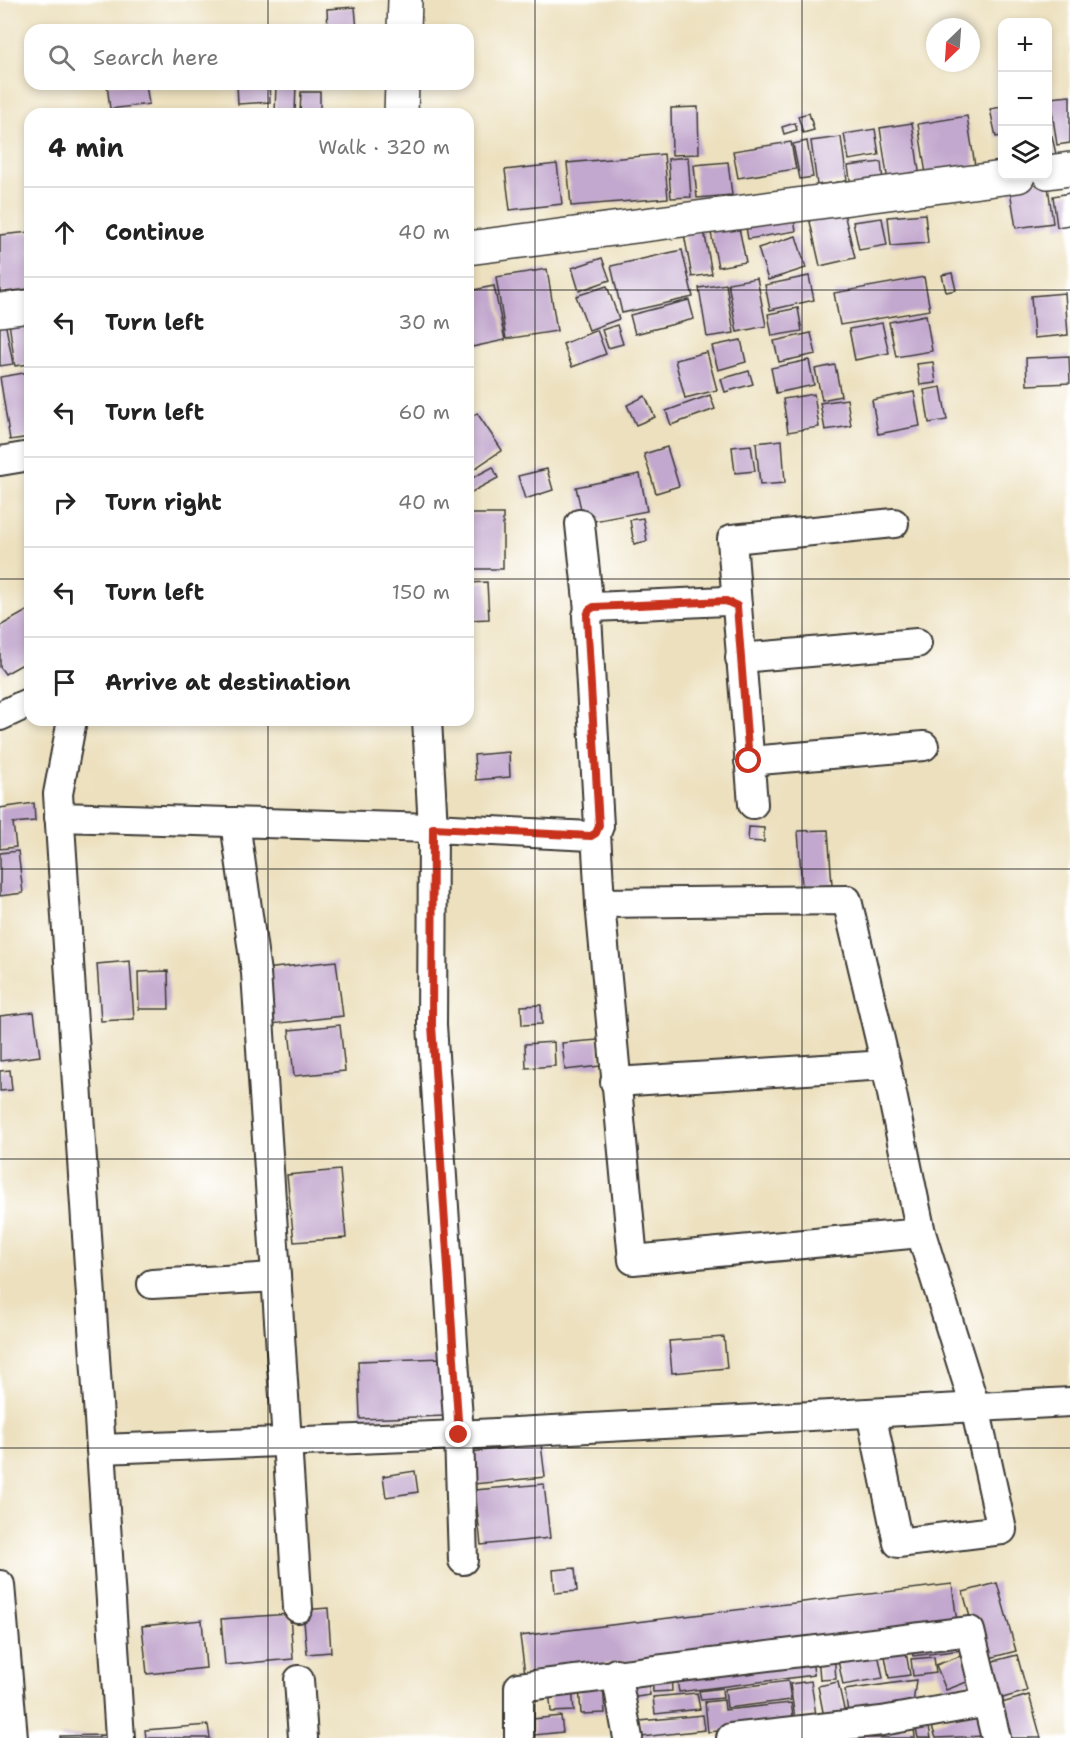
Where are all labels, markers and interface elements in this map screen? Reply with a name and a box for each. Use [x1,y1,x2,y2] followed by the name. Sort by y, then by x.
[926,18,980,72] north arrow
[998,18,1052,180] map controls
[998,18,1052,72] button: +
[24,24,474,90] search box
[45,41,78,74] icon: search
[93,43,219,72] text: Search here
[998,72,1052,126] button: −
[998,126,1052,180] button: layers
[48,130,124,165] text: 4 min
[318,134,450,160] text: Walk · 320 m
[48,216,81,249] icon: ahead
[105,218,205,247] text: Continue
[398,219,450,245] text: 40 m
[48,306,81,339] icon: left
[105,308,204,337] text: Turn left
[398,309,450,335] text: 30 m
[48,396,81,429] icon: left
[105,398,204,427] text: Turn left
[398,399,450,425] text: 60 m
[48,486,81,519] icon: right
[105,488,222,517] text: Turn right
[398,489,450,515] text: 40 m
[48,576,81,609] icon: left
[105,578,204,607] text: Turn left
[392,579,450,605] text: 150 m
[48,666,81,699] icon: arrive
[105,668,351,697] text: Arrive at destination
[735,747,761,773] route start
[445,1421,471,1447] route end

